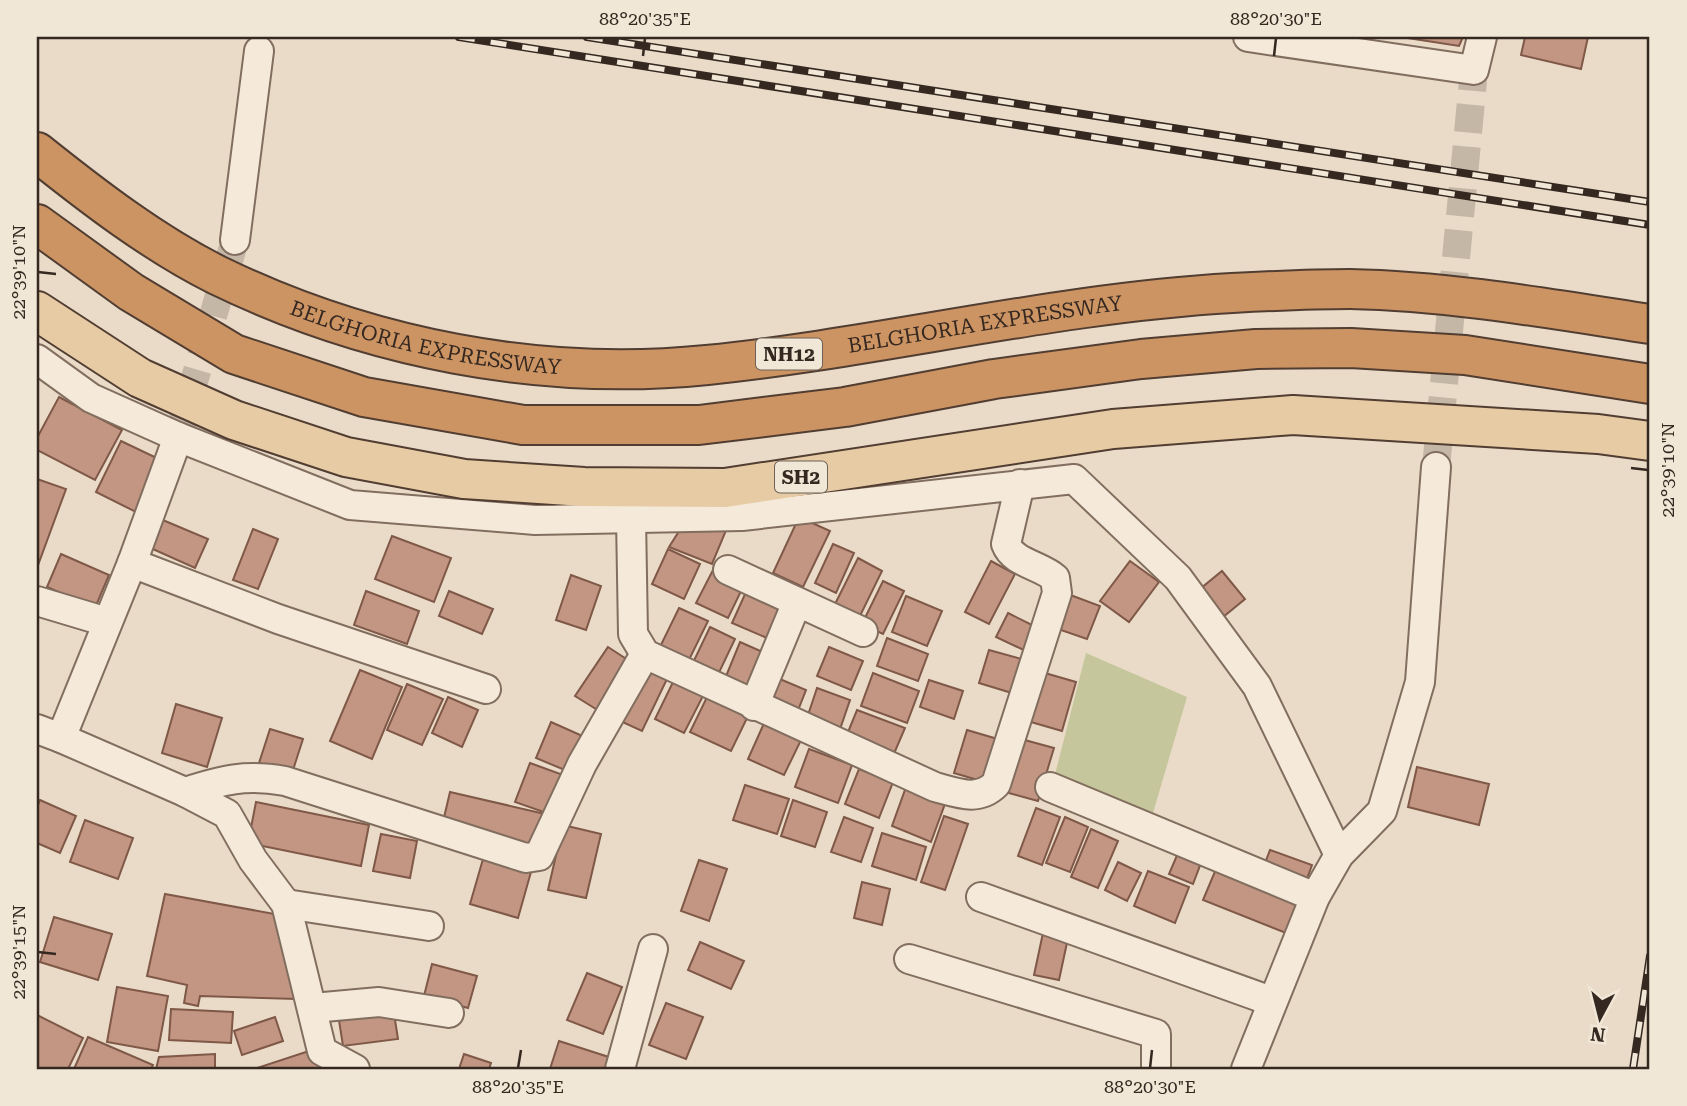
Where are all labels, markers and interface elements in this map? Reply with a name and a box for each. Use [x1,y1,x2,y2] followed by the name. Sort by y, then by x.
[599,8,691,29] text: 88°20'35"E
[1230,8,1322,29] text: 88°20'30"E
[8,225,29,319] text: 22°39'10"N
[846,291,1125,358] street label: BELGHORIA EXPRESSWAY
[287,296,563,379] street label: BELGHORIA EXPRESSWAY
[756,338,822,370] road number: NH12
[1657,423,1678,517] text: 22°39'10"N
[775,462,827,492] road number: SH2
[8,905,29,999] text: 22°39'15"N
[1564,984,1634,1054] north arrow
[1589,1022,1607,1047] text: N
[472,1076,564,1097] text: 88°20'35"E
[1104,1076,1196,1097] text: 88°20'30"E

